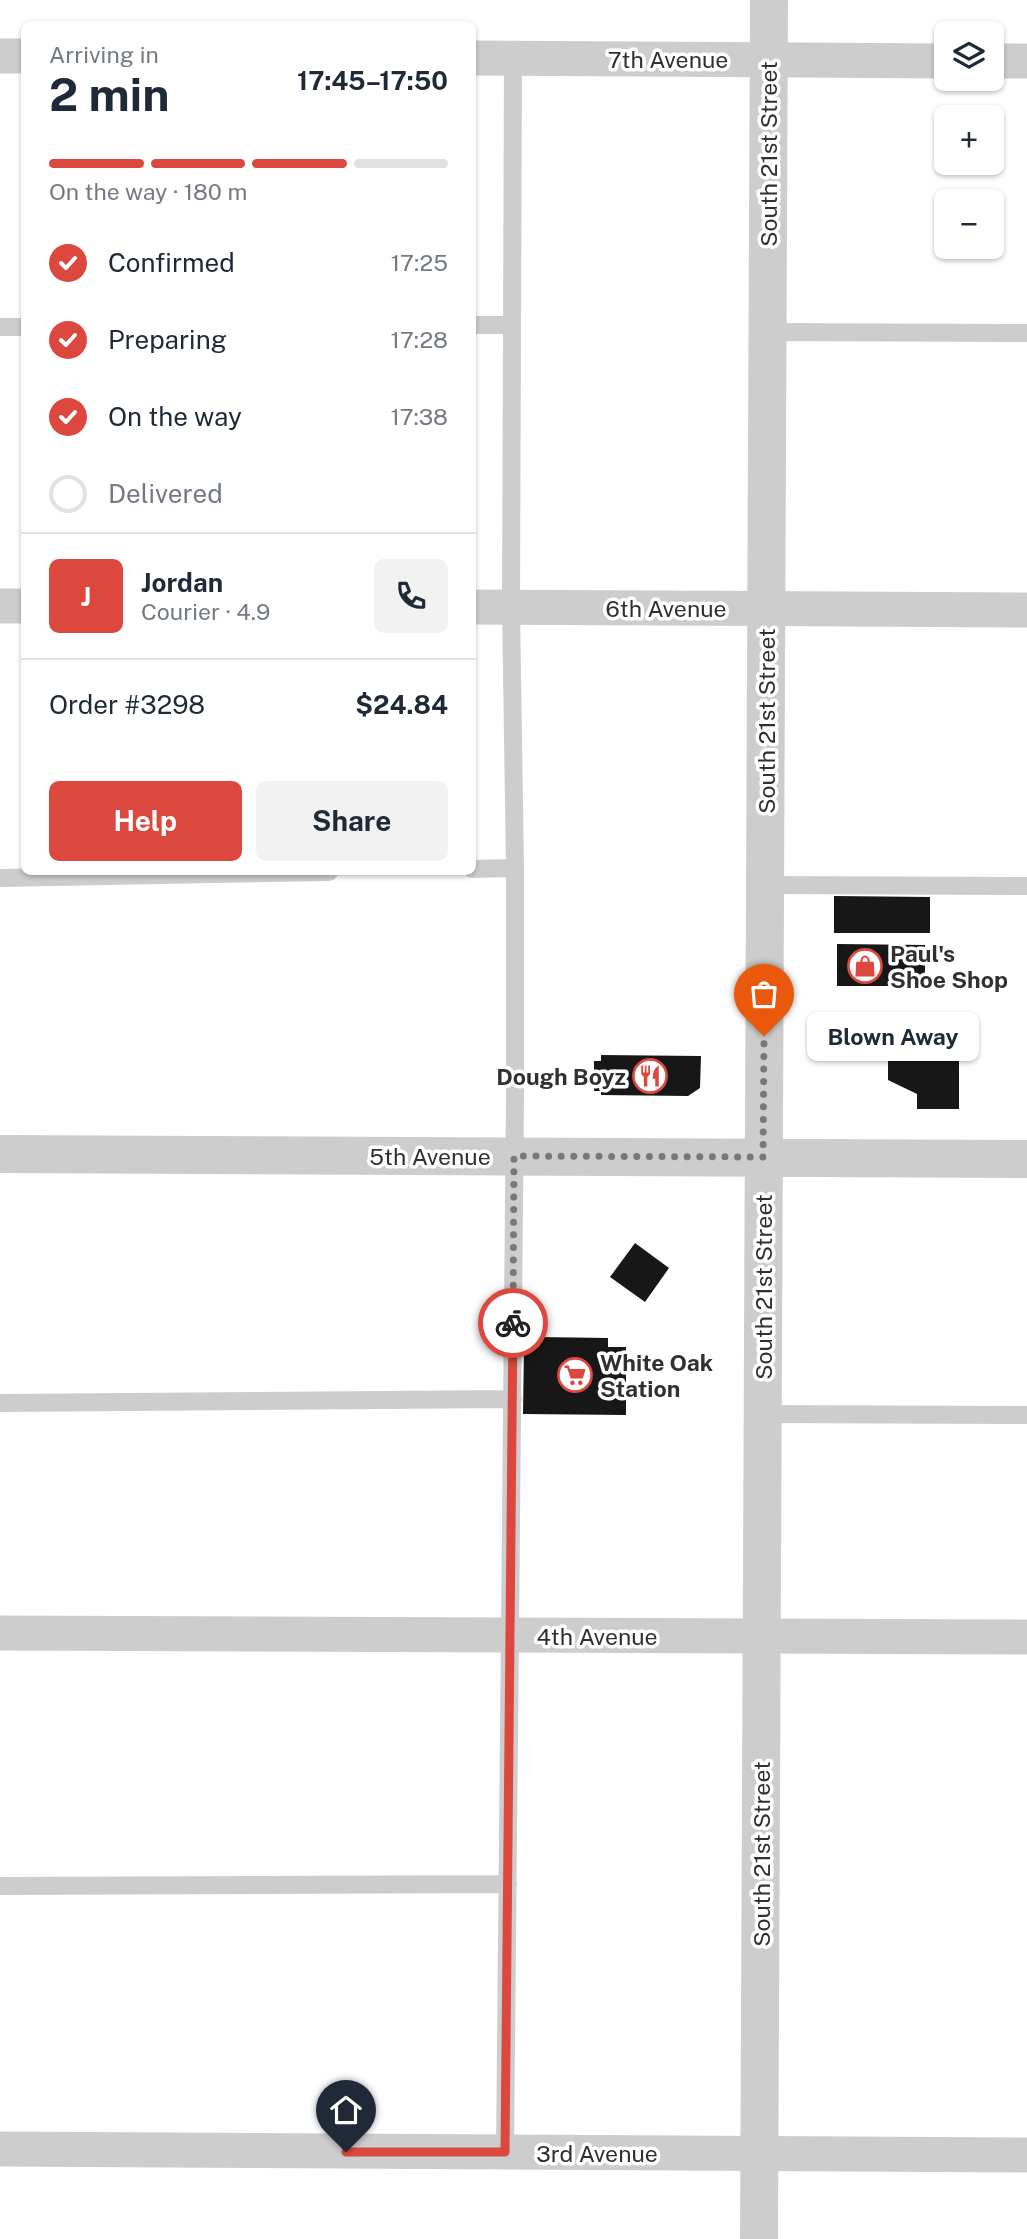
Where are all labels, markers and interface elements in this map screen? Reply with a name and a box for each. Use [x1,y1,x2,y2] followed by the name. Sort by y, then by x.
[934,21,1004,259] map controls
[934,21,1004,91] button: layers
[49,41,159,68] text: Arriving in
[608,46,728,73] street label: 7th Avenue
[755,61,782,247] street label: South 21st Street
[297,65,448,96] text: 17:45–17:50
[49,67,169,121] text: 2 min
[934,105,1004,175] button: +
[49,178,247,205] text: On the way · 180 m
[934,189,1004,259] button: −
[49,244,87,282] icon: check
[108,247,235,278] text: Confirmed
[391,249,448,276] text: 17:25
[49,321,87,359] icon: check
[108,324,227,355] text: Preparing
[391,326,448,353] text: 17:28
[49,398,87,436] icon: check
[108,401,242,432] text: On the way
[390,403,448,430] text: 17:38
[108,478,223,509] text: Delivered
[374,559,448,633] button: phone
[141,567,223,598] text: Jordan
[81,581,91,612] text: J
[605,595,727,622] street label: 6th Avenue
[141,598,270,625] text: Courier · 4.9
[753,628,780,814] street label: South 21st Street
[49,689,205,720] text: Order #3298
[355,689,448,720] text: $24.84
[49,781,242,861] button: Help
[256,781,448,861] button: Share
[890,940,1008,993] place label: Paul's Shoe Shop
[846,947,884,985] shop icon: Paul's Shoe Shop
[734,964,794,1036] pin
[745,975,783,1013] icon: bag
[806,1012,978,1060] callout: Blown Away
[828,1023,958,1050] text: Blown Away
[631,1057,669,1095] restaurant icon: Dough Boyz
[496,1063,626,1090] place label: Dough Boyz
[369,1143,491,1170] street label: 5th Avenue
[750,1194,777,1380] street label: South 21st Street
[478,1288,548,1358] courier
[494,1304,532,1342] icon: bike
[600,1349,713,1402] place label: White Oak Station
[556,1356,594,1394] supermarket icon: White Oak Station
[536,1623,658,1650] street label: 4th Avenue
[748,1761,775,1947] street label: South 21st Street
[316,2080,376,2152] pin
[327,2091,365,2129] icon: home
[536,2140,658,2167] street label: 3rd Avenue

